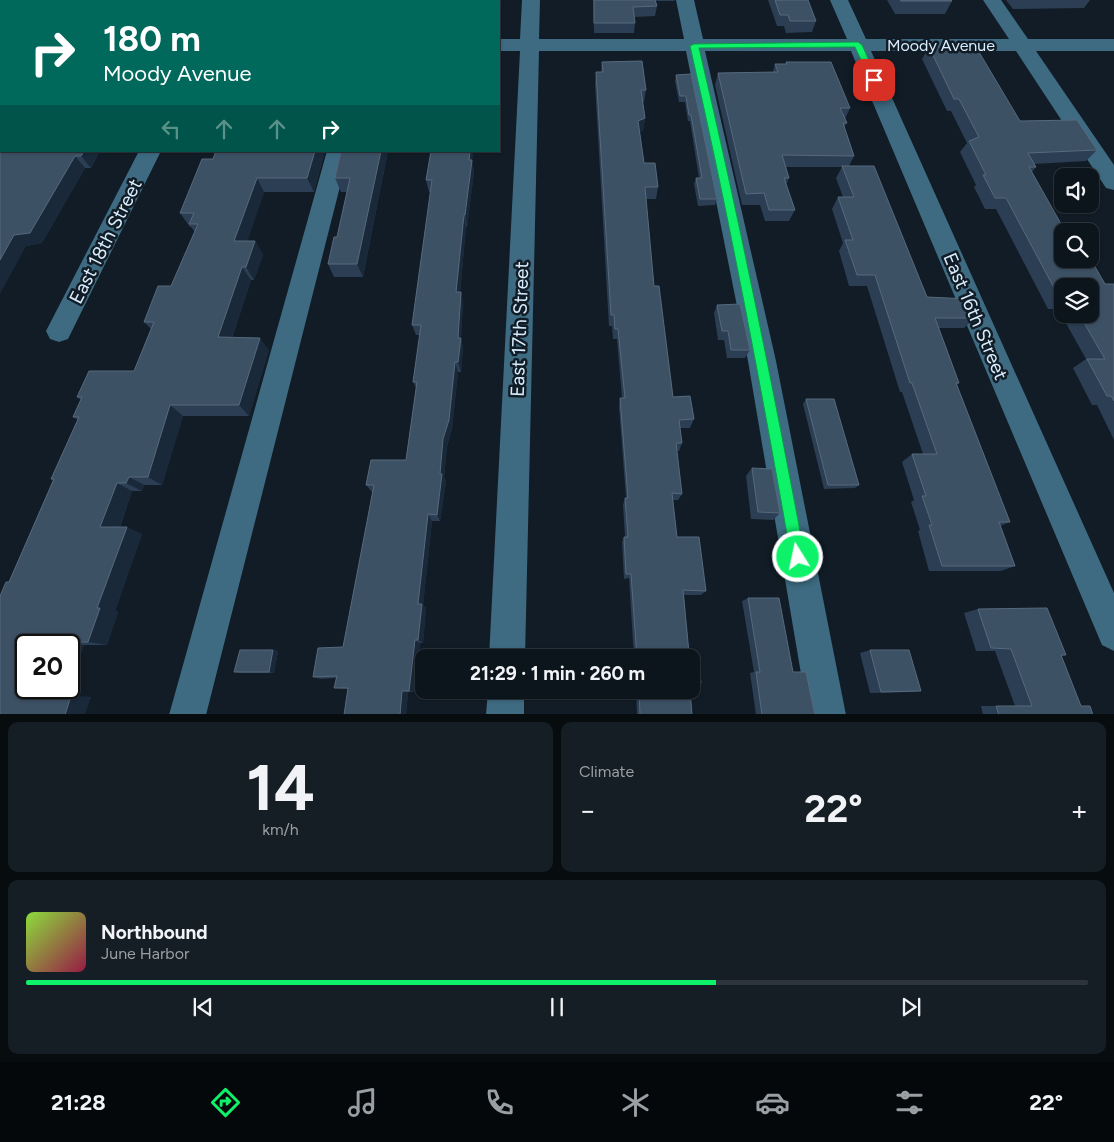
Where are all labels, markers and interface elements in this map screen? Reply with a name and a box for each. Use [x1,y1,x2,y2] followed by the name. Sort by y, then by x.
[103,18,201,60] text: 180 m
[20,20,85,85] icon: right
[887,36,995,55] street label: Moody Avenue
[853,59,895,101] pin
[103,60,251,87] text: Moody Avenue
[860,66,888,94] icon: arrive
[157,115,185,143] icon: left
[210,115,238,143] icon: ahead
[263,115,291,143] icon: ahead
[316,115,344,143] icon: right
[1054,168,1099,323] map controls
[1054,168,1099,213] button: sound
[64,175,147,307] street label: East 18th Street
[1054,223,1099,268] button: search
[938,249,1013,383] street label: East 16th Street
[506,261,533,397] street label: East 17th Street
[1054,278,1099,323] button: layers
[771,530,823,582] position arrow
[15,634,80,699] speed limit sign: 20
[470,662,645,685] text: 21:29 · 1 min · 260 m
[246,748,315,826] text: 14
[579,762,634,781] text: Climate
[804,786,863,832] text: 22°
[579,793,596,827] text: −
[1071,793,1088,827] text: +
[262,820,299,839] text: km/h
[101,921,208,944] text: Northbound
[101,944,189,963] text: June Harbor
[189,993,217,1021] icon: previous
[543,993,571,1021] icon: pause
[897,993,925,1021] icon: next
[208,1085,243,1120] icon: directions
[345,1085,380,1120] icon: music
[482,1085,517,1120] icon: phone
[618,1085,653,1120] icon: climate
[755,1085,790,1120] icon: car
[892,1085,927,1120] icon: filters
[51,1089,106,1116] text: 21:28
[1029,1089,1063,1116] text: 22°

